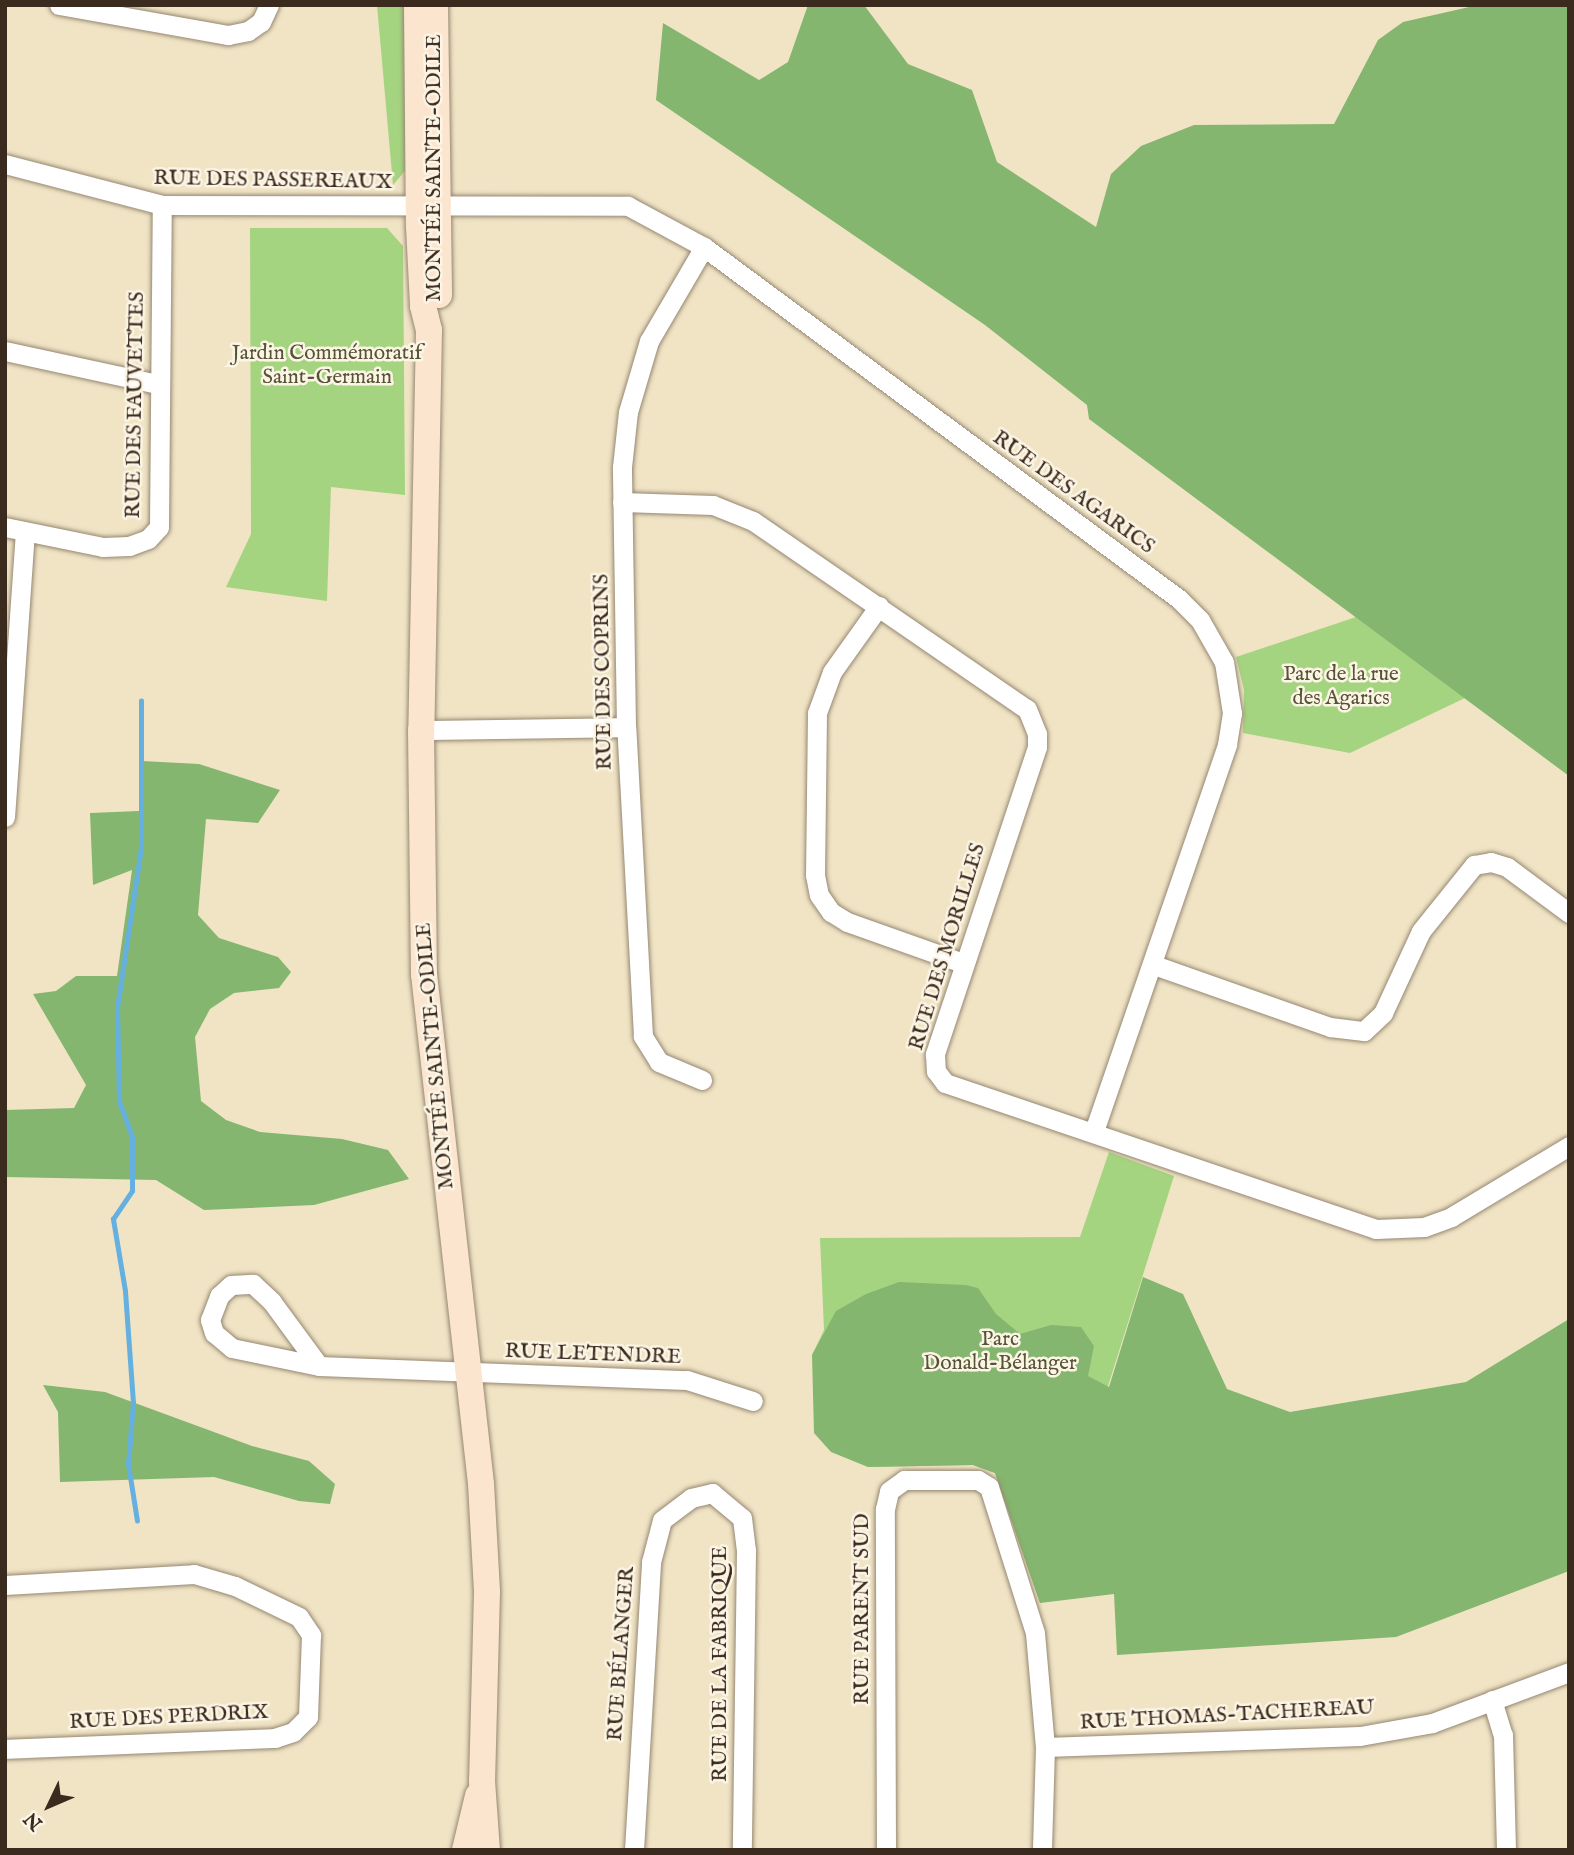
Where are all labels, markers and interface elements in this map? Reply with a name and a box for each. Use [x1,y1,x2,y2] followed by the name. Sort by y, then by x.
[422,34,448,302] street label: MONTÉE SAINTE-ODILE
[153,166,393,196] street label: RUE DES PASSEREAUX
[121,291,151,519] street label: RUE DES FAUVETTES
[232,341,422,391] park label: Jardin Commémoratif Saint-Germain
[987,426,1159,560] street label: RUE DES AGARICS
[590,574,618,770] street label: RUE DES COPRINS
[1283,662,1399,712] park label: Parc de la rue des Agarics
[904,840,992,1054] street label: RUE DES MORILLES
[412,921,460,1191] street label: MONTÉE SAINTE-ODILE
[923,1327,1077,1377] park label: Parc Donald-Bélanger
[504,1339,682,1371] street label: RUE LETENDRE
[850,1513,876,1705] street label: RUE PARENT SUD
[708,1546,734,1782] street label: RUE DE LA FABRIQUE
[603,1566,641,1742] street label: RUE BÉLANGER
[1079,1696,1375,1736] street label: RUE THOMAS-TACHEREAU
[69,1700,269,1736] street label: RUE DES PERDRIX
[14,1771,84,1841] north arrow
[20,1806,48,1835] text: N

